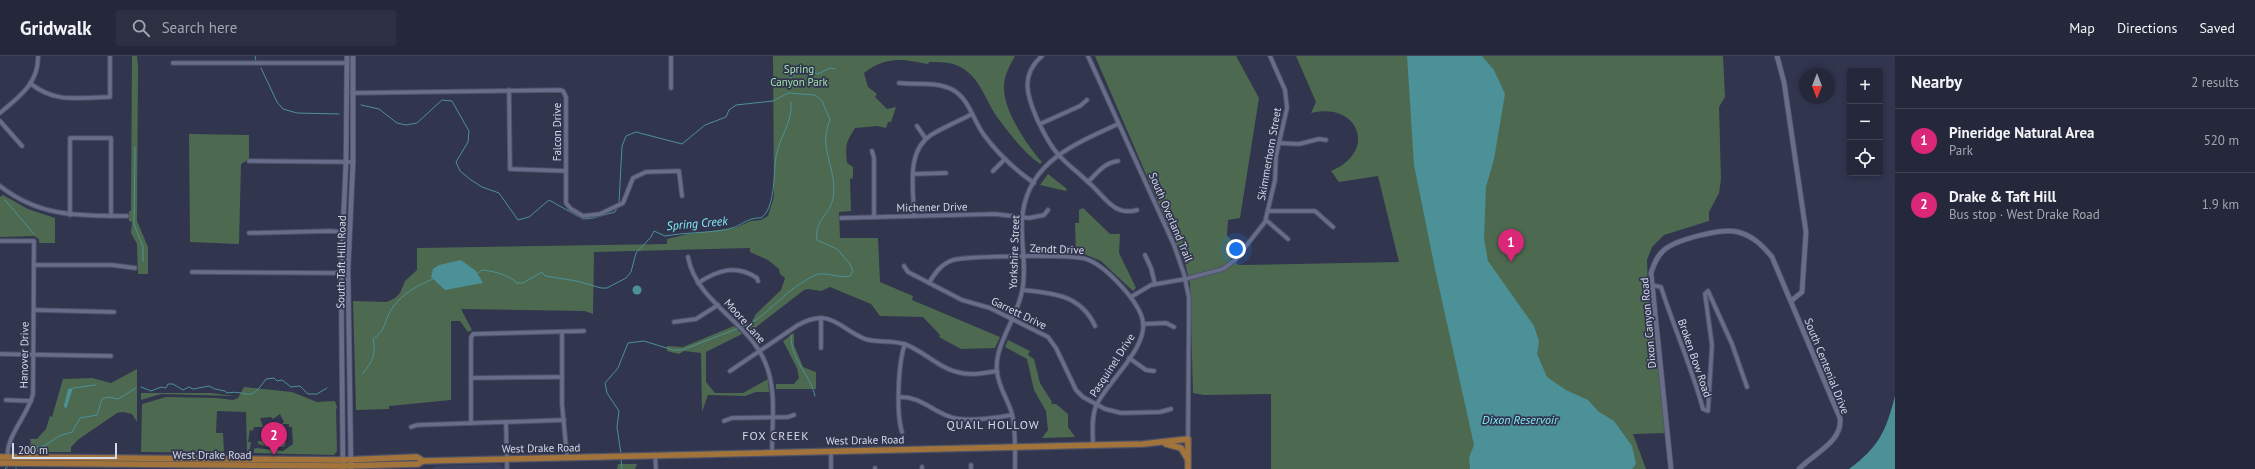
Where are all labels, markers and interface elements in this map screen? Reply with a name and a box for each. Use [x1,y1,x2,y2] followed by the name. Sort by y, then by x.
[116,10,396,46] search box
[20,16,92,40] text: Gridwalk
[130,17,152,39] icon: search
[162,18,237,37] text: Search here
[2069,19,2095,37] text: Map
[2117,19,2177,37] text: Directions
[2199,19,2235,37] text: Saved
[770,62,829,89] park label: Spring Canyon Park
[1799,68,1835,104] north arrow
[1847,68,1883,176] map controls
[1847,68,1883,104] button: +
[1911,71,1962,93] text: Nearby
[2191,74,2239,91] text: 2 results
[550,102,564,161] street label: Falcon Drive
[1847,104,1883,140] button: −
[1254,106,1284,201] street label: Skimmerhorn Street
[1949,123,2095,142] text: Pineridge Natural Area
[1920,132,1928,149] text: 1
[2204,132,2239,149] text: 520 m
[1847,140,1883,176] button: locate
[1949,142,1973,159] text: Park
[1146,170,1196,265] street label: South Overland Trail
[1949,187,2056,206] text: Drake & Taft Hill
[1920,196,1928,213] text: 2
[2202,196,2239,213] text: 1.9 km
[896,199,968,215] street label: Michener Drive
[1949,206,2100,223] text: Bus stop · West Drake Road
[666,213,729,233] water label: Spring Creek
[1006,214,1022,289] street label: Yorkshire Street
[333,215,349,309] street label: South Taft Hill Road
[1498,229,1524,262] pin: 1
[1226,239,1246,259] your location
[1030,241,1085,257] street label: Zendt Drive
[1637,277,1659,369] street label: Dixon Canyon Road
[989,293,1050,333] street label: Garrett Drive
[721,296,769,347] street label: Moore Lane
[1801,316,1853,416] street label: South Centenial Drive
[1675,317,1715,399] street label: Broken Bow Road
[16,321,32,388] street label: Hanover Drive
[1086,330,1138,399] street label: Pasquinel Drive
[1482,412,1559,427] water label: Dixon Reservoir
[946,417,1040,432] district label: QUAIL HOLLOW
[261,422,287,455] pin: 2
[742,428,810,443] district label: FOX CREEK
[825,432,905,448] street label: West Drake Road
[501,440,581,456] street label: West Drake Road
[12,441,117,460] scale bar
[18,443,48,457] text: 200 m
[173,448,252,462] street label: West Drake Road

